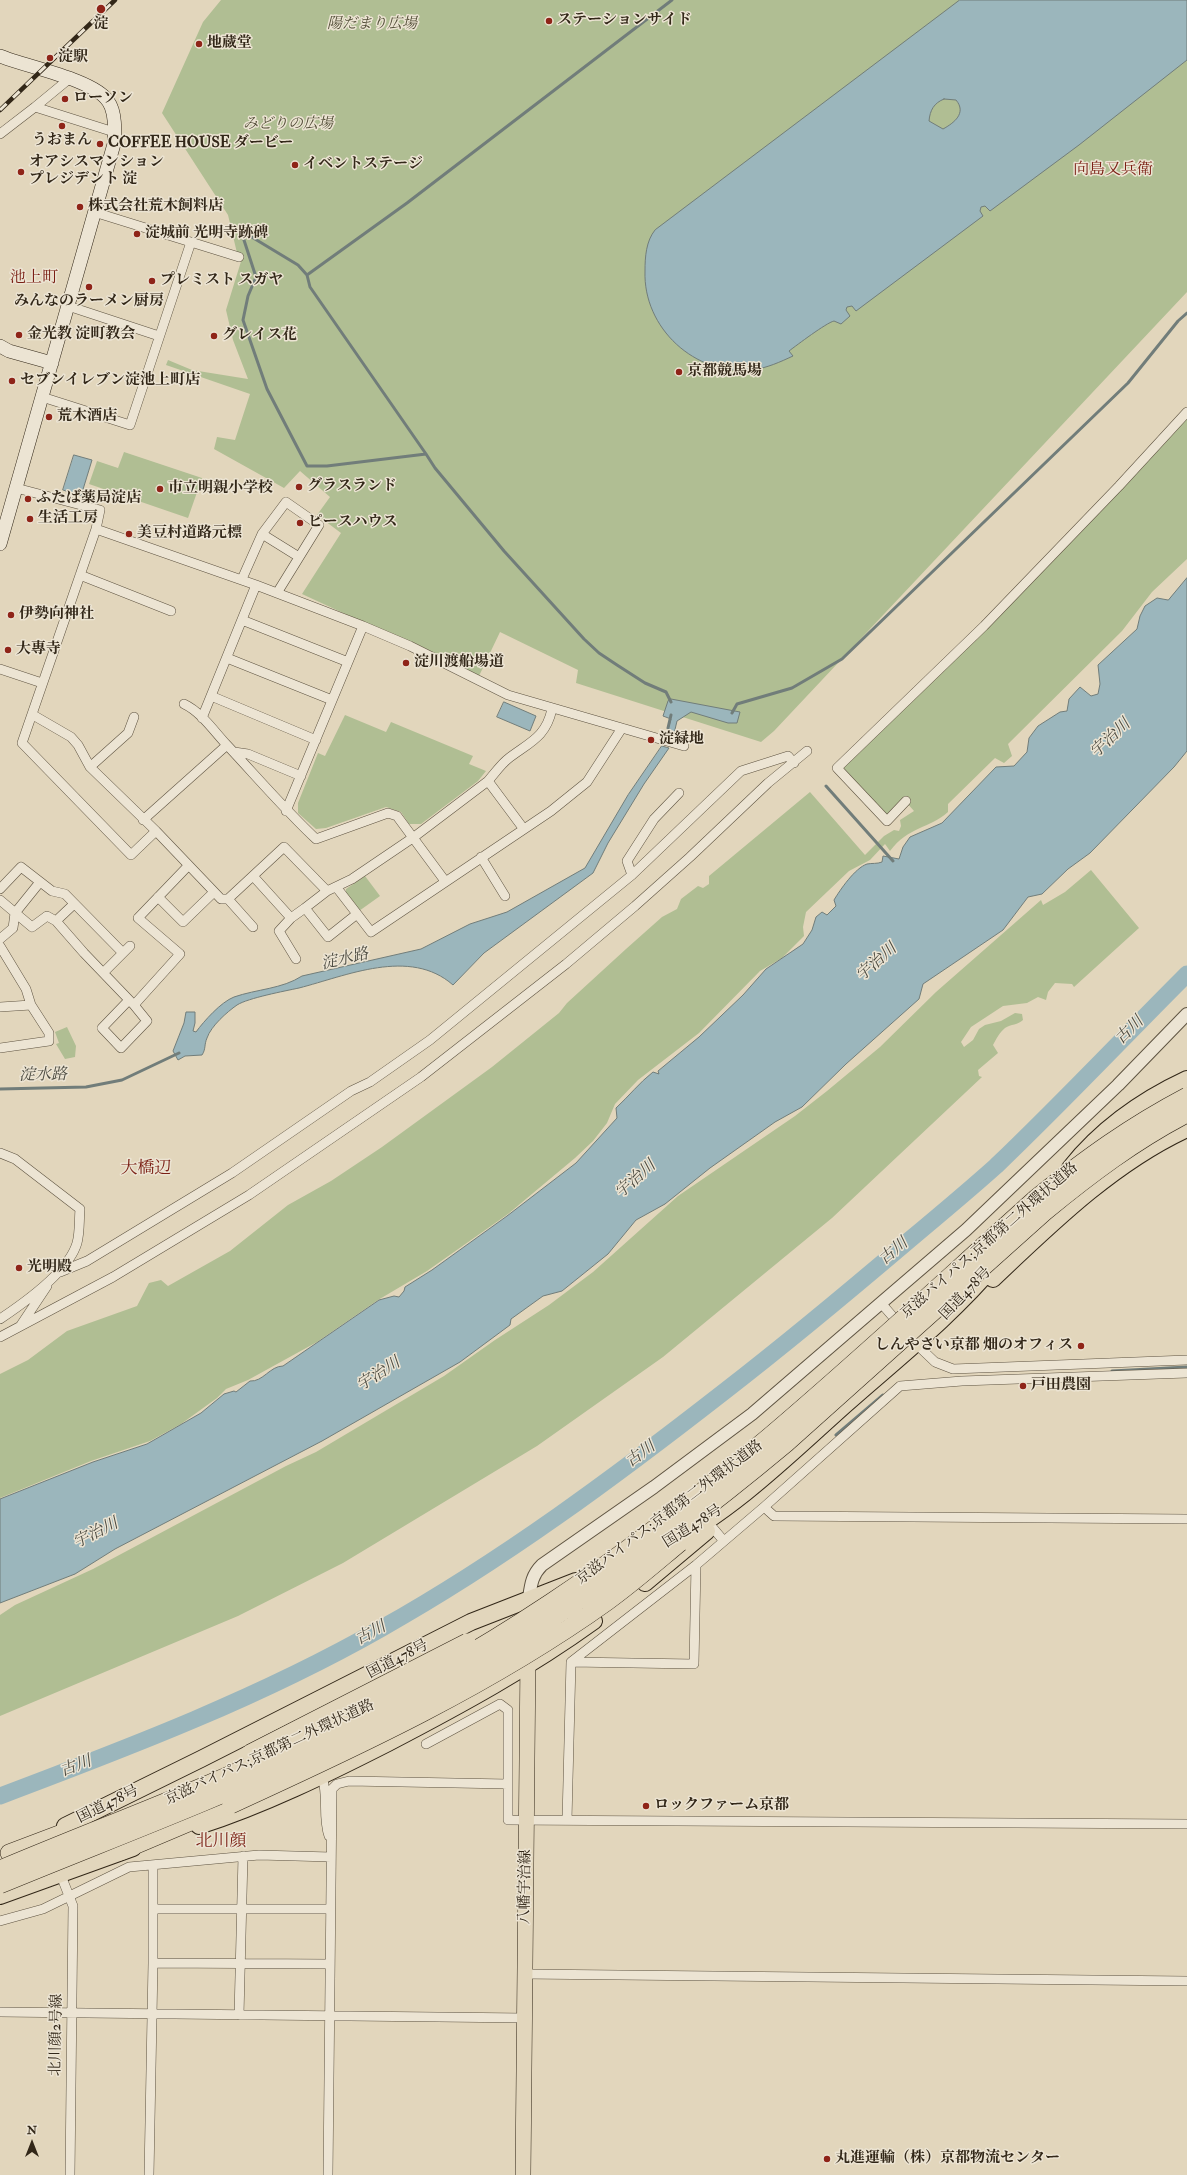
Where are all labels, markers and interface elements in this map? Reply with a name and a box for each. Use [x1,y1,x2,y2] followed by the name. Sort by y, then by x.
[95,3,107,15] marker: 淀
[557,12,692,30] place label: ステーションサイド
[94,16,108,34] place label: 淀
[327,16,417,34] park label: 陽だまり広場
[544,16,554,26] marker: ステーションサイド
[207,35,252,53] place label: 地蔵堂
[194,39,204,49] marker: 地蔵堂
[58,49,88,67] place label: 淀駅
[45,53,55,63] marker: 淀駅
[73,90,133,108] place label: ローソン
[60,94,70,104] marker: ローソン
[243,116,333,134] park label: みどりの広場
[57,121,67,131] marker: うおまん
[32,132,92,150] place label: うおまん
[108,135,293,153] place label: COFFEE HOUSE ダービー
[95,139,105,149] marker: COFFEE HOUSE ダービー
[29,154,164,189] place label: オアシスマンション プレジデント 淀
[303,156,423,174] place label: イベントステージ
[290,160,300,170] marker: イベントステージ
[1073,161,1153,181] district label: 向島又兵衛
[16,167,26,177] marker: オアシスマンション プレジデント 淀
[88,198,223,216] place label: 株式会社荒木飼料店
[75,202,85,212] marker: 株式会社荒木飼料店
[145,225,268,243] place label: 淀城前 光明寺跡碑
[132,229,142,239] marker: 淀城前 光明寺跡碑
[10,269,58,289] district label: 池上町
[160,272,283,290] place label: プレミスト スガヤ
[147,276,157,286] marker: プレミスト スガヤ
[84,282,94,292] marker: みんなのラーメン厨房
[14,293,164,311] place label: みんなのラーメン厨房
[27,326,135,344] place label: 金光教 淀町教会
[222,327,297,345] place label: グレイス花
[14,330,24,340] marker: 金光教 淀町教会
[209,331,219,341] marker: グレイス花
[687,363,762,381] place label: 京都競馬場
[674,367,684,377] marker: 京都競馬場
[20,372,200,390] place label: セブンイレブン淀池上町店
[7,376,17,386] marker: セブンイレブン淀池上町店
[57,408,117,426] place label: 荒木酒店
[44,412,54,422] marker: 荒木酒店
[307,478,397,496] place label: グラスランド
[168,480,273,498] place label: 市立明親小学校
[294,482,304,492] marker: グラスランド
[155,484,165,494] marker: 市立明親小学校
[36,490,141,508] place label: ふたば薬局淀店
[23,494,33,504] marker: ふたば薬局淀店
[38,510,98,528] place label: 生活工房
[25,514,35,524] marker: 生活工房
[308,514,397,532] place label: ピースハウス
[295,518,305,528] marker: ピースハウス
[137,525,242,543] place label: 美豆村道路元標
[124,529,134,539] marker: 美豆村道路元標
[19,606,94,624] place label: 伊勢向神社
[6,610,16,620] marker: 伊勢向神社
[16,641,61,659] place label: 大專寺
[3,645,13,655] marker: 大專寺
[414,654,504,672] place label: 淀川渡船場道
[401,658,411,668] marker: 淀川渡船場道
[1087,715,1135,763] water label: 宇治川
[659,731,704,749] place label: 淀緑地
[646,735,656,745] marker: 淀緑地
[853,940,901,986] water label: 宇治川
[319,945,371,975] water label: 淀水路
[1112,1013,1148,1049] water label: 古川
[19,1066,67,1086] water label: 淀水路
[612,1157,660,1203] water label: 宇治川
[121,1159,171,1179] district label: 大橋辺
[898,1159,1082,1323] street label: 京滋バイパス;京都第二外環状道路
[876,1234,912,1270] water label: 古川
[27,1259,72,1277] place label: 光明殿
[14,1263,24,1273] marker: 光明殿
[936,1264,996,1324] street label: 国道478号
[875,1337,1073,1355] place label: しんやさい京都 畑のオフィス
[1076,1341,1086,1351] marker: しんやさい京都 畑のオフィス
[354,1354,404,1396] water label: 宇治川
[1031,1377,1091,1395] place label: 戸田農園
[1018,1381,1028,1391] marker: 戸田農園
[573,1437,767,1589] street label: 京滋バイパス;京都第二外環状道路
[622,1438,660,1472] water label: 古川
[660,1502,726,1552] street label: 国道478号
[70,1515,122,1553] water label: 宇治川
[352,1618,390,1650] water label: 古川
[364,1637,432,1683] street label: 国道478号
[163,1697,377,1809] street label: 京滋バイパス;京都第二外環状道路
[58,1752,94,1782] water label: 古川
[74,1782,142,1828] street label: 国道478号
[654,1797,789,1815] place label: ロックファーム京都
[641,1801,651,1811] marker: ロックファーム京都
[196,1832,246,1852] district label: 北川顔
[516,1849,536,1925] street label: 八幡宇治線
[47,1994,67,2076] street label: 北川顔2号線
[12,2123,52,2163] north arrow
[27,2124,37,2137] text: N
[835,2150,1060,2168] place label: 丸進運輸（株）京都物流センター
[822,2154,832,2164] marker: 丸進運輸（株）京都物流センター

